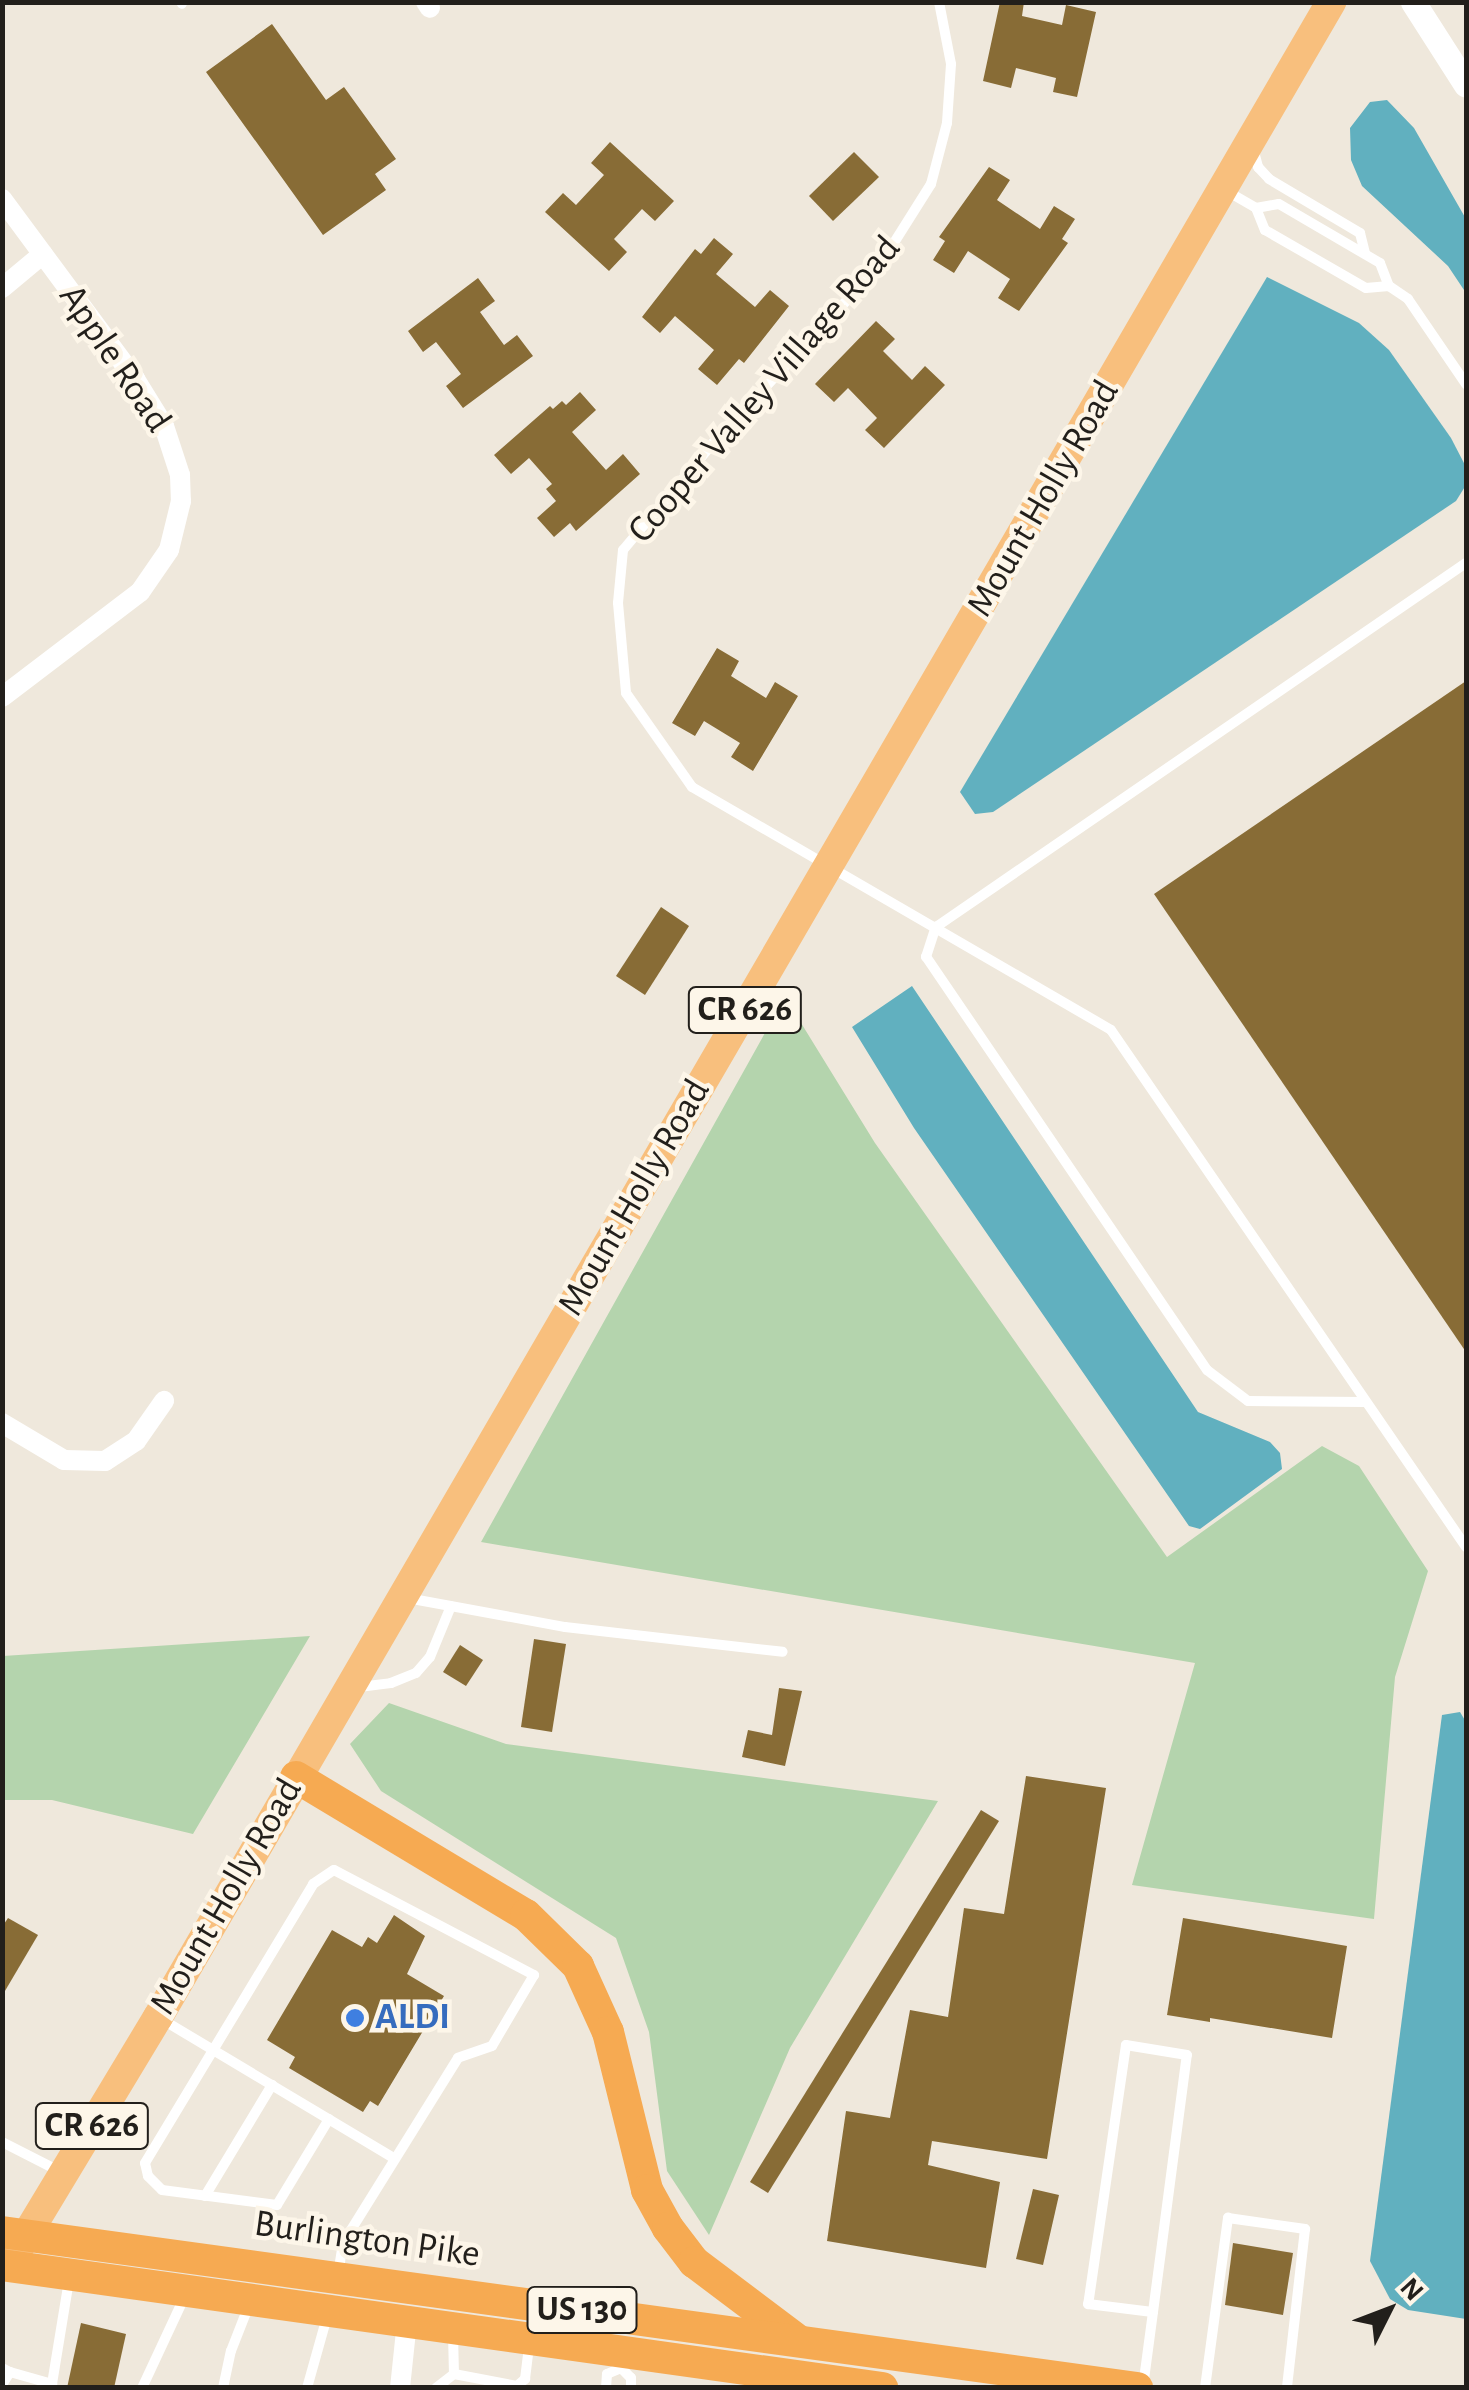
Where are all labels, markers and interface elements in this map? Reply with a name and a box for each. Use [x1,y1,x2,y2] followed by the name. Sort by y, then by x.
[619,227,911,553] street label: Cooper Valley Village Road
[48,276,180,442] street label: Apple Road
[958,373,1130,625] street label: Mount Holly Road
[688,980,802,1040] road number: CR 626
[549,1072,721,1324] street label: Mount Holly Road
[141,1771,313,2023] street label: Mount Holly Road
[375,1995,450,2041] place label: ALDI
[344,2007,366,2029] marker: ALDI
[34,2096,150,2156] road number: CR 626
[251,2202,483,2278] street label: Burlington Pike
[1339,2260,1439,2360] north arrow
[1394,2273,1428,2307] text: N
[524,2280,640,2340] road number: US 130

